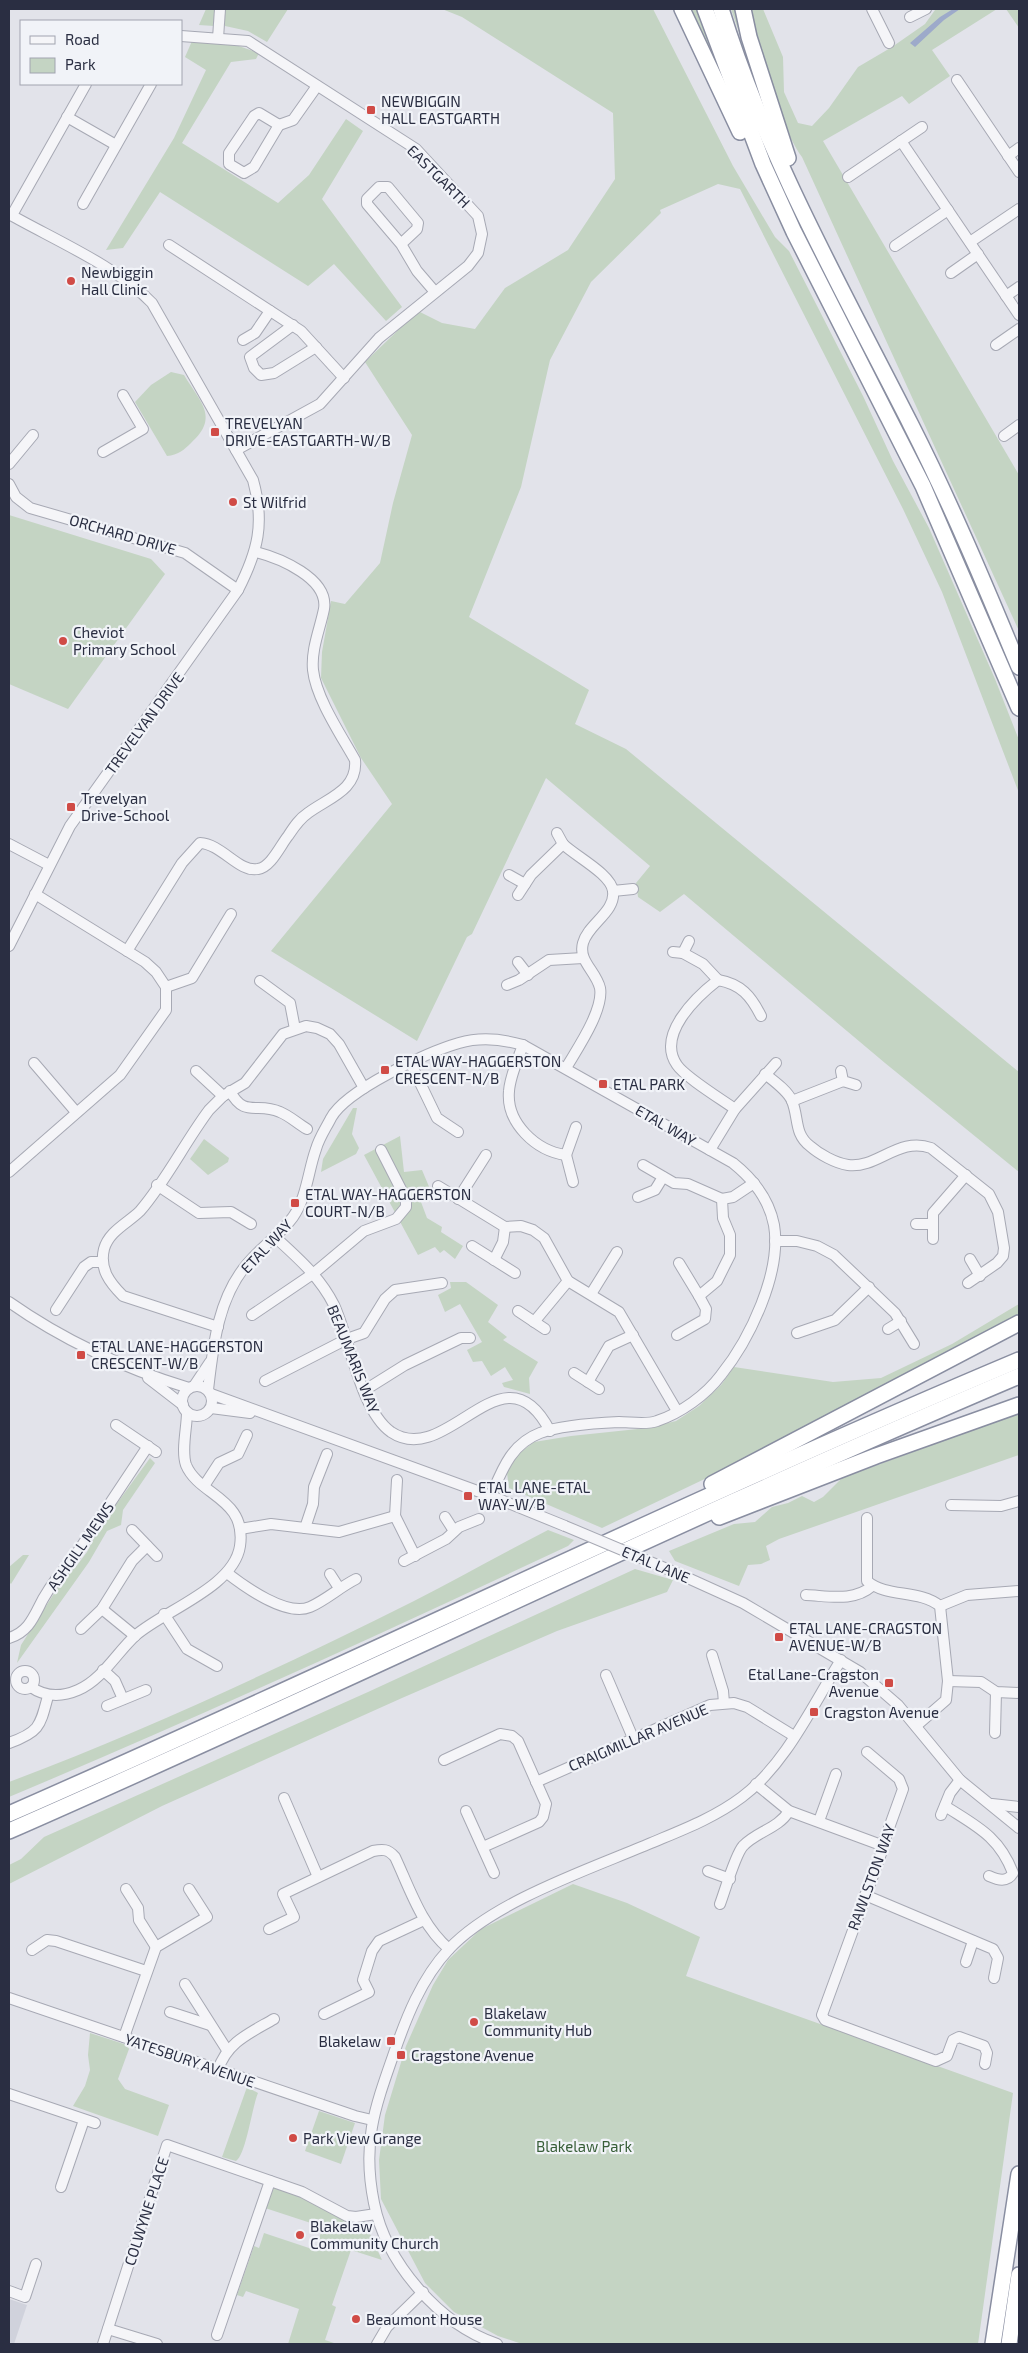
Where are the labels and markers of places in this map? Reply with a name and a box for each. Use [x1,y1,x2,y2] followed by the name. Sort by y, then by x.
[381,92,500,127] place label: NEWBIGGIN HALL EASTGARTH
[365,104,377,116] marker: NEWBIGGIN HALL EASTGARTH
[81,263,153,298] place label: Newbiggin Hall Clinic
[65,275,77,287] marker: Newbiggin Hall Clinic
[225,414,391,449] place label: TREVELYAN DRIVE-EASTGARTH-W/B
[209,426,221,438] marker: TREVELYAN DRIVE-EASTGARTH-W/B
[243,493,307,511] place label: St Wilfrid
[227,496,239,508] marker: St Wilfrid
[73,623,176,658] place label: Cheviot Primary School
[57,635,69,647] marker: Cheviot Primary School
[81,789,170,824] place label: Trevelyan Drive-School
[65,801,77,813] marker: Trevelyan Drive-School
[395,1052,561,1087] place label: ETAL WAY-HAGGERSTON CRESCENT-N/B
[379,1064,391,1076] marker: ETAL WAY-HAGGERSTON CRESCENT-N/B
[613,1075,685,1093] place label: ETAL PARK
[597,1078,609,1090] marker: ETAL PARK
[305,1185,471,1220] place label: ETAL WAY-HAGGERSTON COURT-N/B
[289,1197,301,1209] marker: ETAL WAY-HAGGERSTON COURT-N/B
[91,1337,263,1372] place label: ETAL LANE-HAGGERSTON CRESCENT-W/B
[75,1349,87,1361] marker: ETAL LANE-HAGGERSTON CRESCENT-W/B
[478,1478,591,1513] place label: ETAL LANE-ETAL WAY-W/B
[462,1490,474,1502] marker: ETAL LANE-ETAL WAY-W/B
[789,1619,942,1654] place label: ETAL LANE-CRAGSTON AVENUE-W/B
[773,1631,785,1643] marker: ETAL LANE-CRAGSTON AVENUE-W/B
[748,1665,879,1700] place label: Etal Lane-Cragston Avenue
[883,1677,895,1689] marker: Etal Lane-Cragston Avenue
[824,1703,939,1721] place label: Cragston Avenue
[808,1706,820,1718] marker: Cragston Avenue
[484,2004,592,2039] place label: Blakelaw Community Hub
[468,2016,480,2028] marker: Blakelaw Community Hub
[318,2032,381,2050] place label: Blakelaw
[385,2035,397,2047] marker: Blakelaw
[411,2046,534,2064] place label: Cragstone Avenue
[395,2049,407,2061] marker: Cragstone Avenue
[303,2129,422,2147] place label: Park View Grange
[287,2132,299,2144] marker: Park View Grange
[310,2217,439,2252] place label: Blakelaw Community Church
[294,2229,306,2241] marker: Blakelaw Community Church
[366,2310,482,2328] place label: Beaumont House
[350,2313,362,2325] marker: Beaumont House

